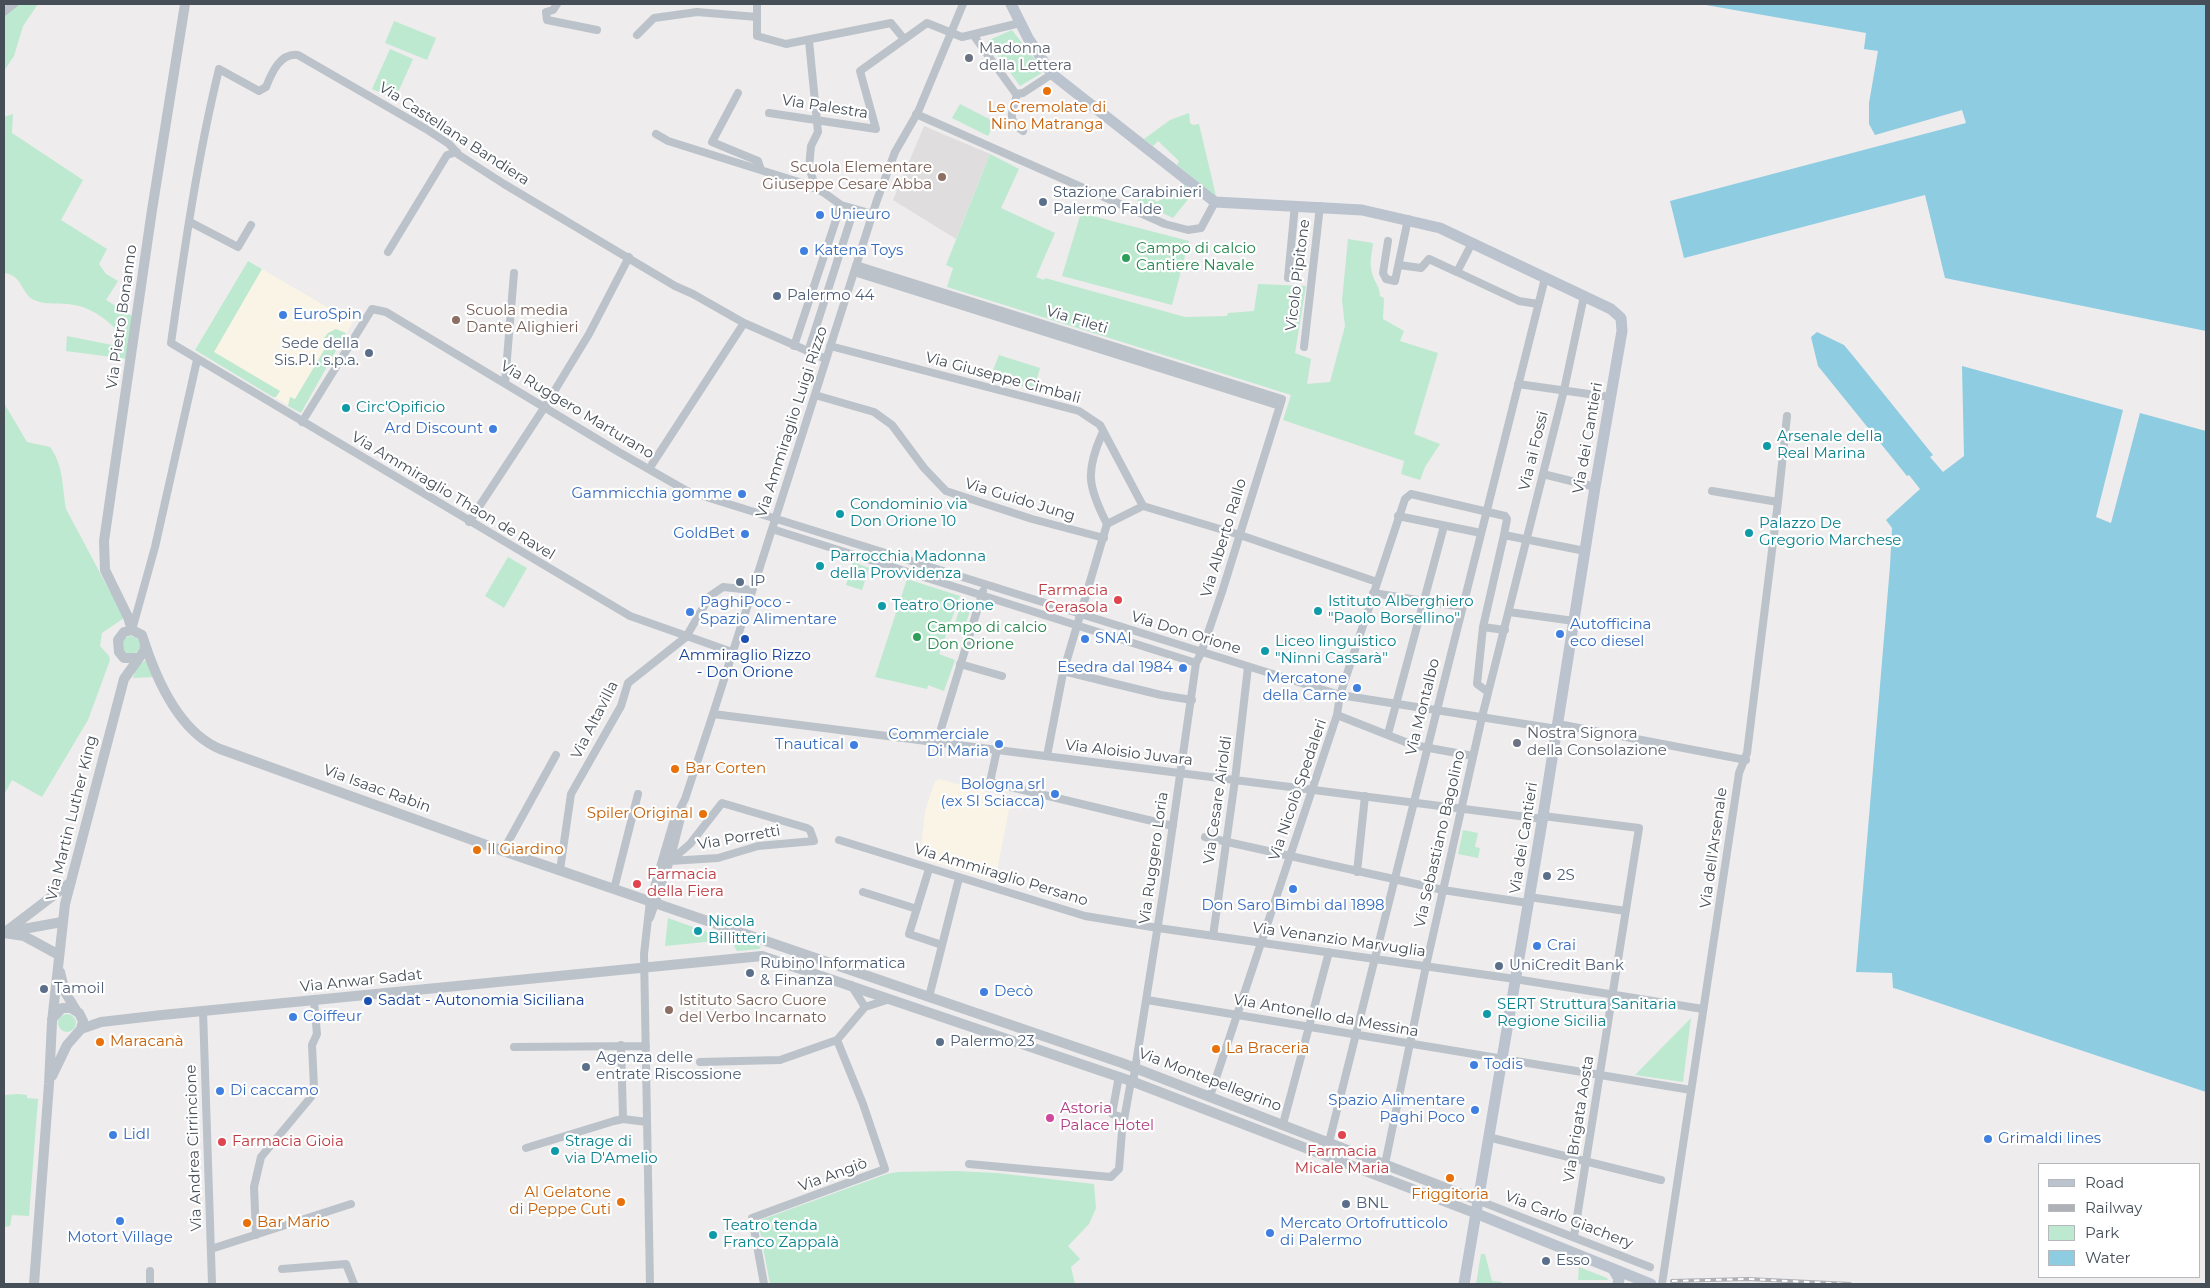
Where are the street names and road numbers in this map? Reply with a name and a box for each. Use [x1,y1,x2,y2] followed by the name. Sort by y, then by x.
[375,78,533,190] street label: Via Castellana Bandiera
[781,91,869,123] street label: Via Palestra
[1282,218,1314,332] street label: Vicolo Pipitone
[103,244,141,390] street label: Via Pietro Bonanno
[1044,302,1110,338] street label: Via Fileti
[753,324,831,520] street label: Via Ammiraglio Luigi Rizzo
[923,349,1083,407] street label: Via Giuseppe Cimbali
[497,357,657,463] street label: Via Ruggero Marturano
[1569,381,1607,495] street label: Via dei Cantieri
[1515,409,1553,493] street label: Via ai Fossi
[348,428,558,564] street label: Via Ammiraglio Thaon de Ravel
[963,475,1077,525] street label: Via Guido Jung
[1197,476,1251,600] street label: Via Alberto Rallo
[1129,608,1243,658] street label: Via Don Orione
[1402,657,1444,757] street label: Via Montalbo
[568,678,622,762] street label: Via Altavilla
[1265,717,1331,863] street label: Via Nicolò Spedaleri
[43,733,101,903] street label: Via Martin Luther King
[1200,735,1236,865] street label: Via Cesare Airoldi
[1064,736,1194,770] street label: Via Aloisio Juvara
[1411,749,1469,929] street label: Via Sebastiano Bagolino
[321,761,433,817] street label: Via Isaac Rabin
[1506,781,1542,895] street label: Via dei Cantieri
[1697,786,1731,910] street label: Via dell'Arsenale
[1136,791,1172,925] street label: Via Ruggero Loria
[696,822,782,854] street label: Via Porretti
[912,840,1090,910] street label: Via Ammiraglio Persano
[1251,919,1427,961] street label: Via Venanzio Marvuglia
[299,966,423,996] street label: Via Anwar Sadat
[1232,991,1420,1041] street label: Via Antonello da Messina
[1136,1044,1284,1116] street label: Via Montepellegrino
[1560,1054,1598,1184] street label: Via Brigata Aosta
[182,1064,206,1232] street label: Via Andrea Cirrincione
[796,1154,870,1196] street label: Via Angiò
[1502,1187,1636,1253] street label: Via Carlo Giachery

